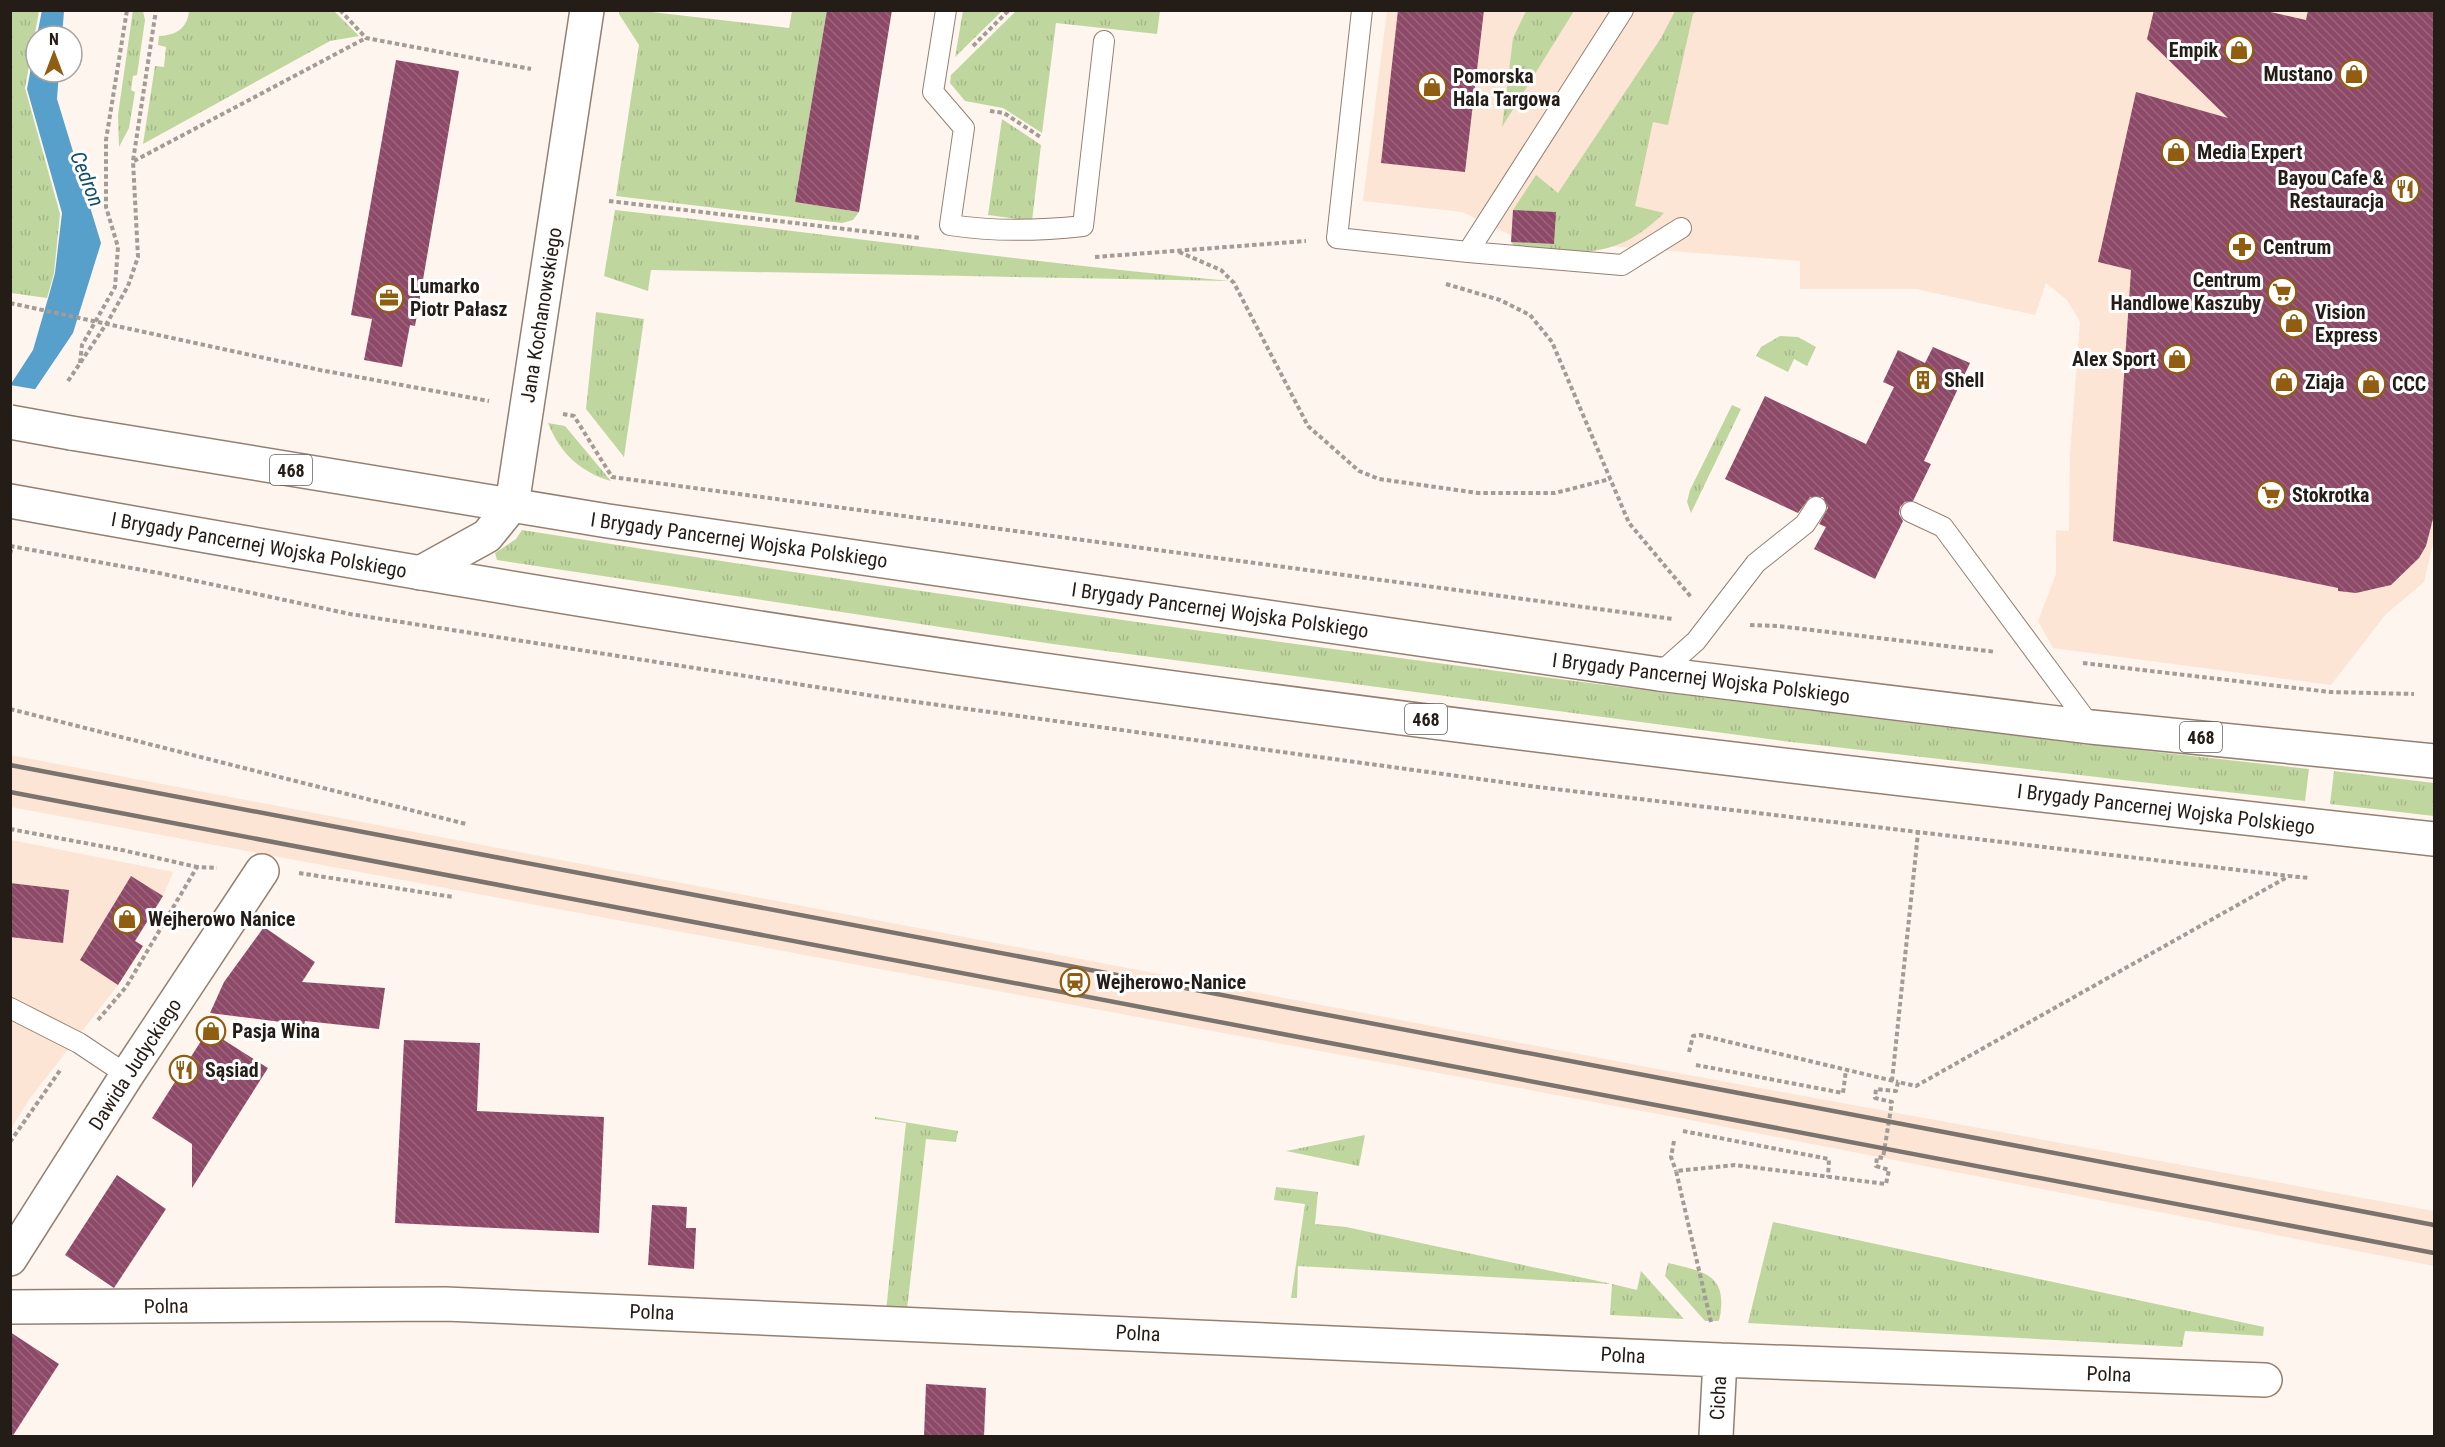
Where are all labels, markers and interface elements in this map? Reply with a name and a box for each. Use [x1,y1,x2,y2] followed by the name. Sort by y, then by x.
[24,24,84,84] north arrow
[49,30,59,49] text: N
[2223,34,2255,66] shop icon: Empik
[2169,38,2218,62] place label: Empik
[2338,58,2370,90] shop icon: Mustano
[2264,62,2333,86] place label: Mustano
[1453,64,1560,111] place label: Pomorska Hala Targowa
[1416,71,1448,103] shop icon: Pomorska Hala Targowa
[2160,136,2192,168] shop icon: Media Expert
[2197,140,2302,164] place label: Media Expert
[65,148,109,210] water label: Cedron
[2277,166,2384,213] place label: Bayou Cafe & Restauracja
[2389,173,2421,205] restaurant icon: Bayou Cafe & Restauracja
[515,226,567,404] street label: Jana Kochanowskiego
[2226,231,2258,263] pharmacy icon: Centrum
[2263,235,2331,259] place label: Centrum
[2111,268,2261,315] place label: Centrum Handlowe Kaszuby
[410,274,508,321] place label: Lumarko Piotr Pałasz
[2266,276,2298,308] supermarket icon: Centrum Handlowe Kaszuby
[373,282,405,314] office icon: Lumarko Piotr Pałasz
[2315,300,2378,347] place label: Vision Express
[2278,307,2310,339] shop icon: Vision Express
[2161,343,2193,375] shop icon: Alex Sport
[2072,347,2156,371] place label: Alex Sport
[1907,364,1939,396] building icon: Shell
[2268,366,2300,398] shop icon: Ziaja
[1944,368,1984,392] place label: Shell
[2355,368,2387,400] shop icon: CCC
[2305,370,2344,394] place label: Ziaja
[2392,372,2426,396] place label: CCC
[270,455,312,485] road number: 468
[2255,479,2287,511] supermarket icon: Stokrotka
[2292,483,2370,507] place label: Stokrotka
[109,507,409,583] street label: I Brygady Pancernej Wojska Polskiego
[589,507,889,573] street label: I Brygady Pancernej Wojska Polskiego
[1070,577,1370,643] street label: I Brygady Pancernej Wojska Polskiego
[1551,648,1851,708] street label: I Brygady Pancernej Wojska Polskiego
[1405,704,1447,734] road number: 468
[2180,722,2222,752] road number: 468
[2016,779,2316,839] street label: I Brygady Pancernej Wojska Polskiego
[111,903,143,935] shop icon: Wejherowo Nanice
[148,907,295,931] place label: Wejherowo Nanice
[1059,966,1091,998] station icon: Wejherowo-Nanice
[1096,970,1246,994] place label: Wejherowo-Nanice
[83,994,187,1134] street label: Dawida Judyckiego
[195,1015,227,1047] shop icon: Pasja Wina
[232,1019,320,1043] place label: Pasja Wina
[168,1054,200,1086] restaurant icon: Sąsiad
[205,1058,259,1082] place label: Sąsiad
[143,1294,189,1318] street label: Polna
[629,1299,675,1325] street label: Polna
[1115,1320,1161,1346] street label: Polna
[1600,1342,1646,1368] street label: Polna
[2086,1361,2132,1387] street label: Polna
[1705,1375,1731,1421] street label: Cicha

